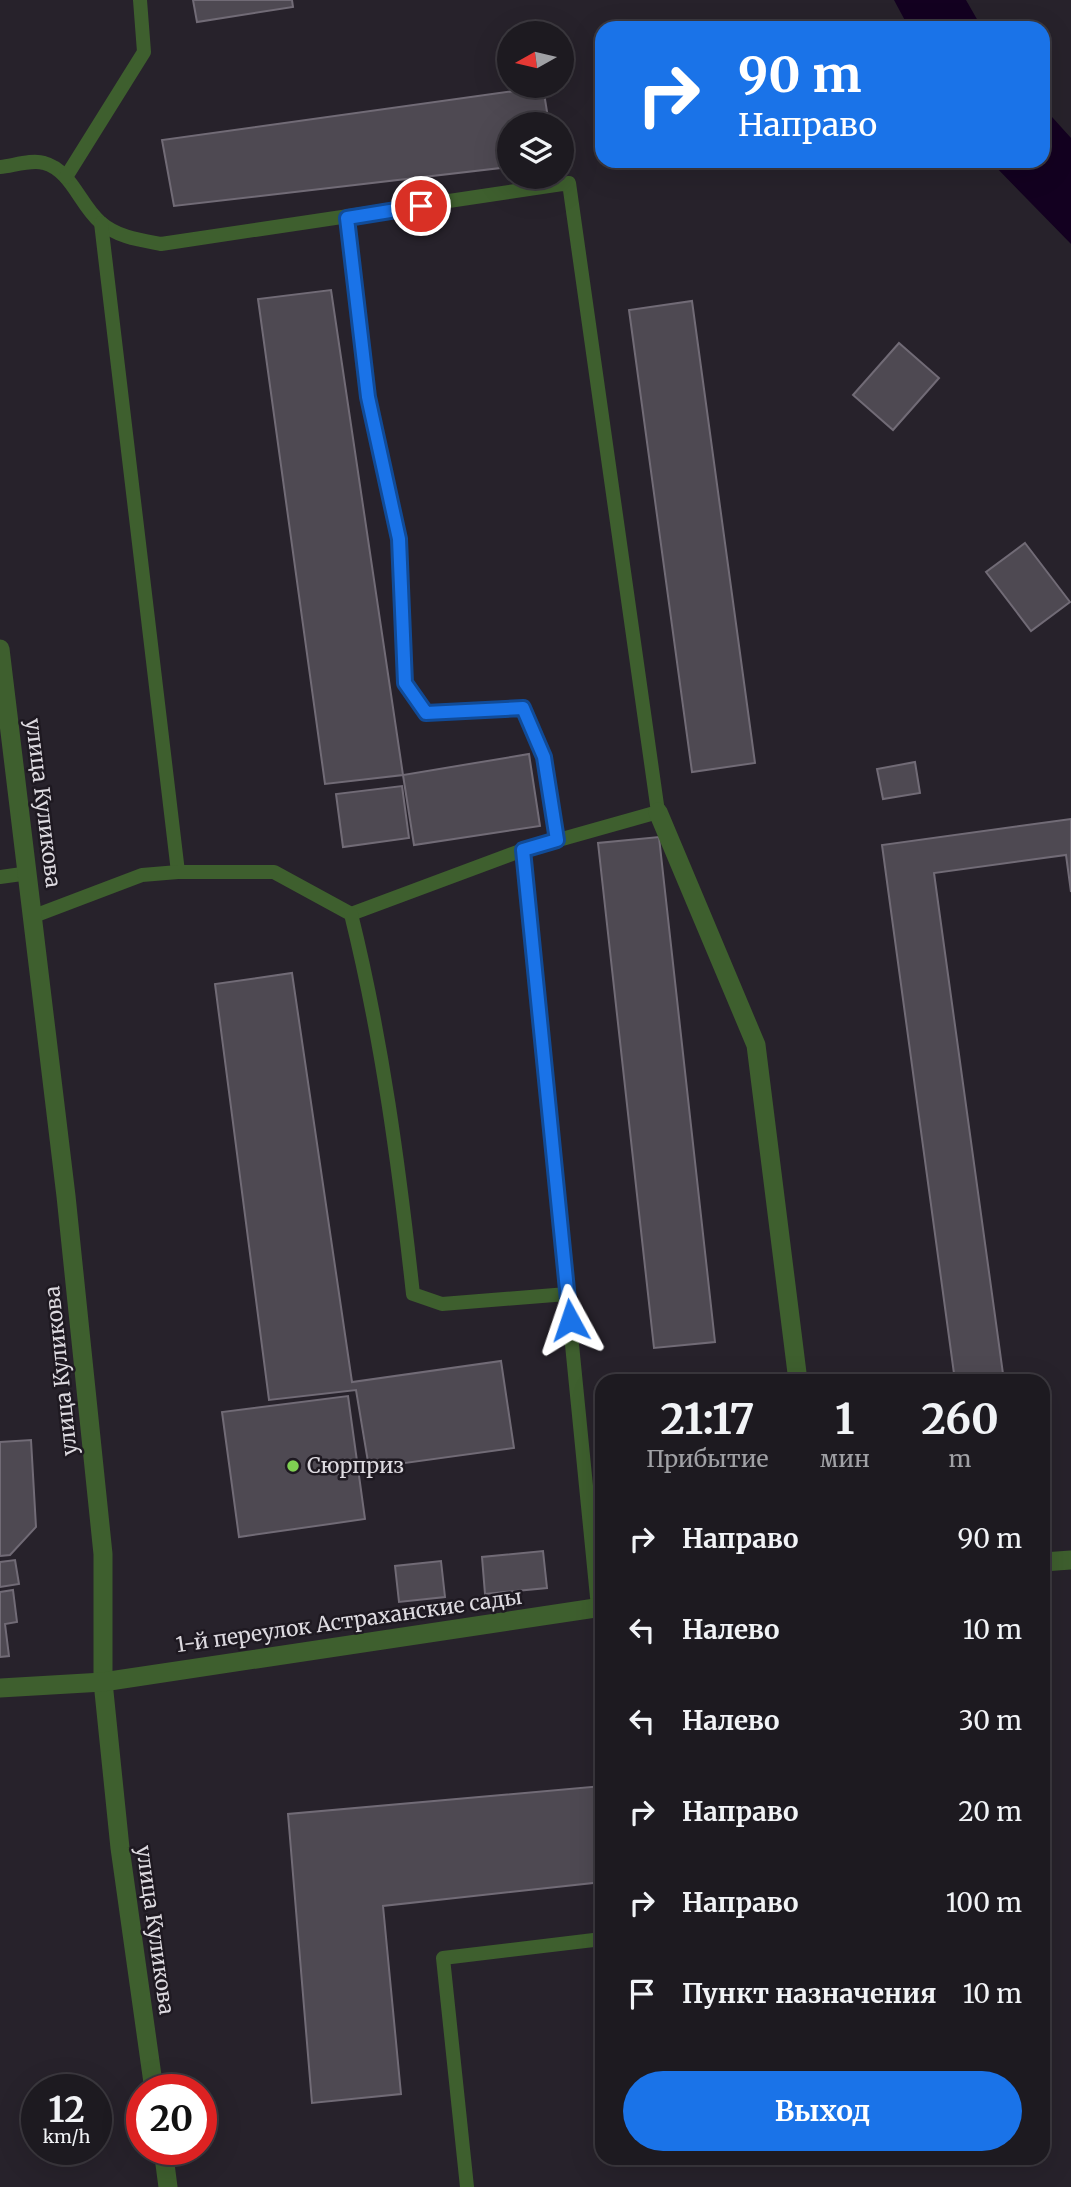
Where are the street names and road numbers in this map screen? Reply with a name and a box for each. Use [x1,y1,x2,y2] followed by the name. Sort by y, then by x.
[20,717,67,889] street label: улица Куликова
[38,1285,83,1457] street label: улица Куликова
[174,1583,524,1658] street label: 1-й переулок Астраханские сады
[130,1844,181,2016] street label: улица Куликова

